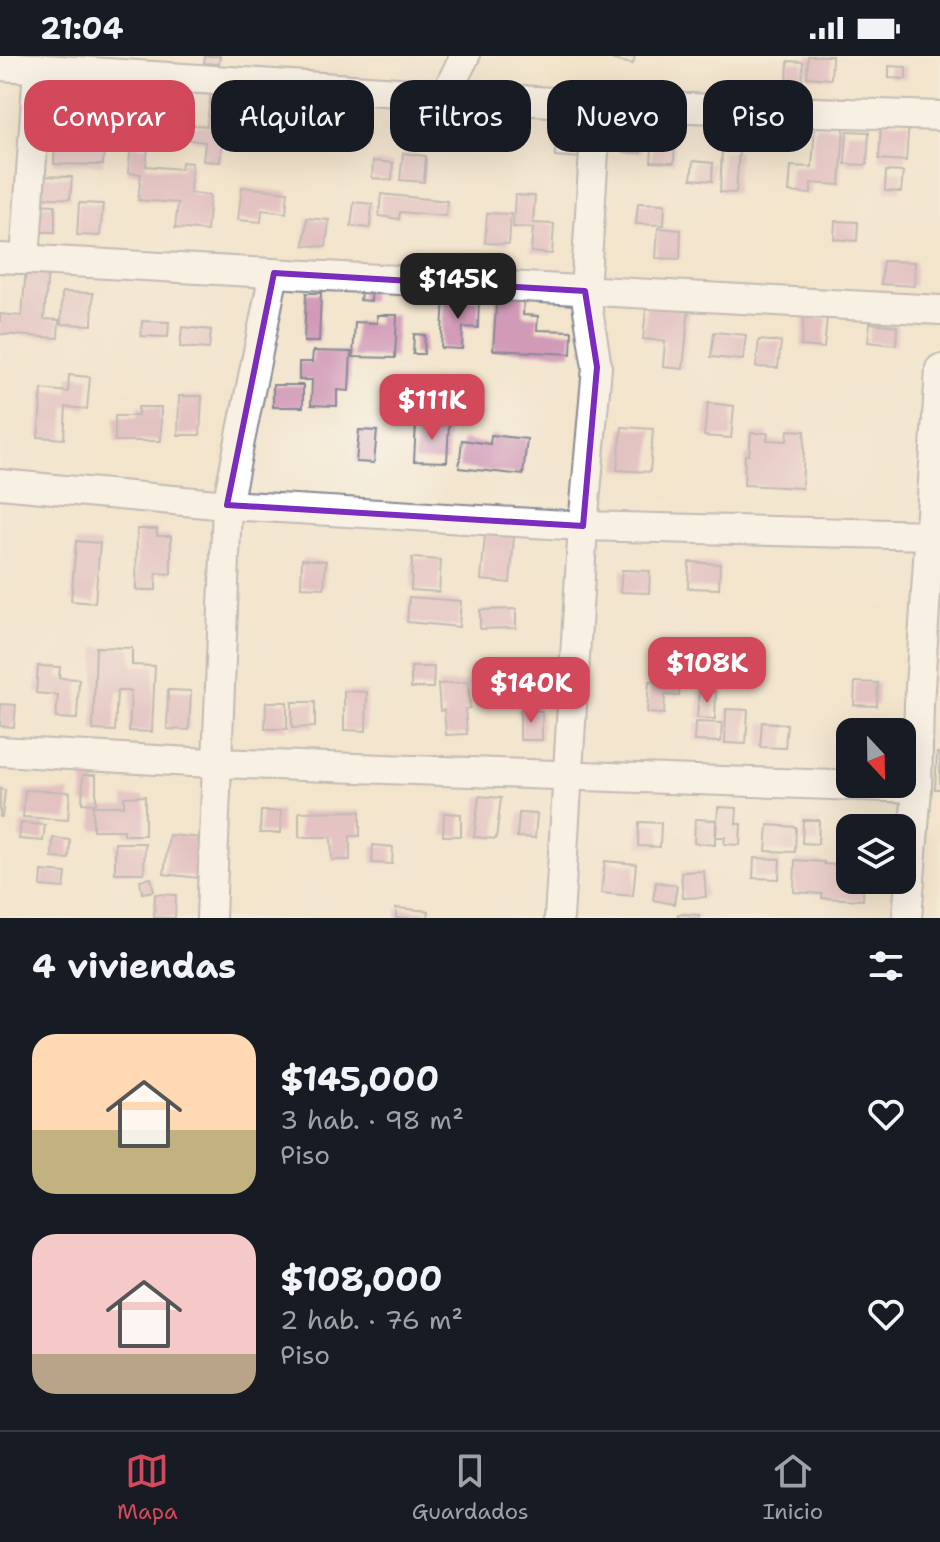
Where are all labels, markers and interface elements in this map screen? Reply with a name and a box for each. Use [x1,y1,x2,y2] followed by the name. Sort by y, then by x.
[40,8,123,49] text: 21:04
[24,80,195,152] chip: Comprar
[211,80,374,152] chip: Alquilar
[390,80,531,152] chip: Filtros
[547,80,687,152] chip: Nuevo
[703,80,813,152] chip: Piso
[402,253,514,321] pin: $145K
[418,261,498,296] text: $145K
[376,374,488,442] pin: $111K
[398,382,466,417] text: $111K
[651,637,763,705] pin: $108K
[666,645,748,680] text: $108K
[475,657,587,725] pin: $140K
[490,665,572,700] text: $140K
[836,718,916,798] north arrow
[836,718,916,894] map controls
[836,814,916,894] button: layers
[32,943,236,989] text: 4 viviendas
[864,944,908,988] icon: filters
[280,1056,439,1102] text: $145,000
[96,1066,192,1162] icon: home
[864,1092,908,1136] icon: heart
[280,1102,464,1137] text: 3 hab. · 98 m²
[280,1137,330,1172] text: Piso
[280,1256,443,1302] text: $108,000
[96,1266,192,1362] icon: home
[864,1292,908,1336] icon: heart
[280,1302,463,1337] text: 2 hab. · 76 m²
[280,1337,330,1372] text: Piso
[117,1449,178,1526] tab: Mapa
[412,1449,529,1526] tab: Guardados
[763,1449,823,1526] tab: Inicio

